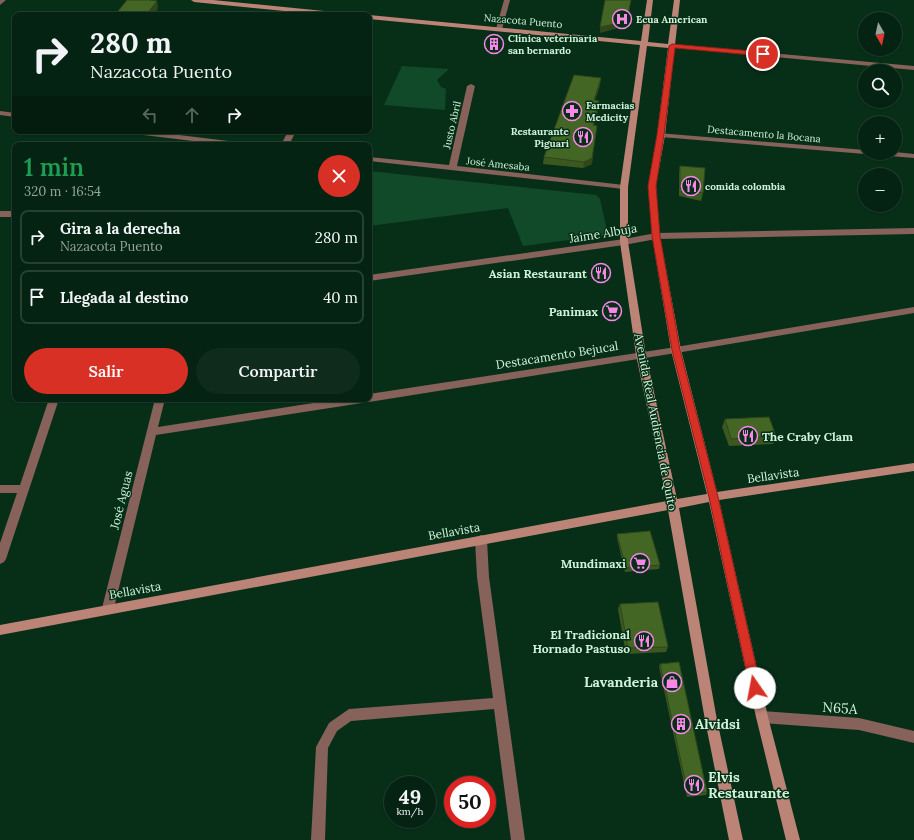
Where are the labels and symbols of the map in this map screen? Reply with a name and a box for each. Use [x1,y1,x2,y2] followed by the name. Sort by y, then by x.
[611,8,633,30] hospital icon: Ecua American
[483,11,563,31] street label: Nazacota Puento
[858,12,902,56] north arrow
[636,13,708,26] place label: Ecua American
[508,32,598,57] place label: Clínica veterinaria san bernardo
[483,33,505,55] building icon: Clínica veterinaria san bernardo
[746,37,780,71] pin
[586,99,634,124] place label: Farmacias Medicity
[440,100,464,151] street label: Justo Abril
[561,100,583,122] pharmacy icon: Farmacias Medicity
[707,123,821,145] street label: Destacamento la Bocana
[511,125,570,150] place label: Restaurante Piguari
[572,126,594,148] restaurant icon: Restaurante Piguari
[465,154,530,174] street label: José Amesaba
[680,175,702,197] restaurant icon: comida colombia
[705,180,786,193] place label: comida colombia
[567,220,638,246] street label: Jaime Albuja
[590,262,612,284] restaurant icon: Asian Restaurant
[489,266,588,281] place label: Asian Restaurant
[601,300,623,322] supermarket icon: Panimax
[549,304,598,319] place label: Panimax
[631,331,681,512] street label: Avenida Real Audiencia de Quito
[495,338,619,372] street label: Destacamento Bejucal
[737,425,759,447] restaurant icon: The Craby Clam
[762,429,853,444] place label: The Craby Clam
[746,464,800,486] street label: Bellavista
[106,469,136,532] street label: José Aguas
[427,519,481,543] street label: Bellavista
[629,552,651,574] supermarket icon: Mundimaxi
[561,556,626,571] place label: Mundimaxi
[108,578,162,602] street label: Bellavista
[532,627,630,656] place label: El Tradicional Hornado Pastuso
[633,630,655,652] restaurant icon: El Tradicional Hornado Pastuso
[734,667,776,709] position arrow
[661,671,683,693] shop icon: Lavanderia
[584,673,659,691] place label: Lavanderia
[822,698,858,718] street label: N65A
[670,713,692,735] building icon: Alvidsi
[695,715,741,733] place label: Alvidsi
[708,768,790,802] place label: Elvis Restaurante
[683,774,705,796] restaurant icon: Elvis Restaurante
[444,776,496,828] speed limit sign: 50

